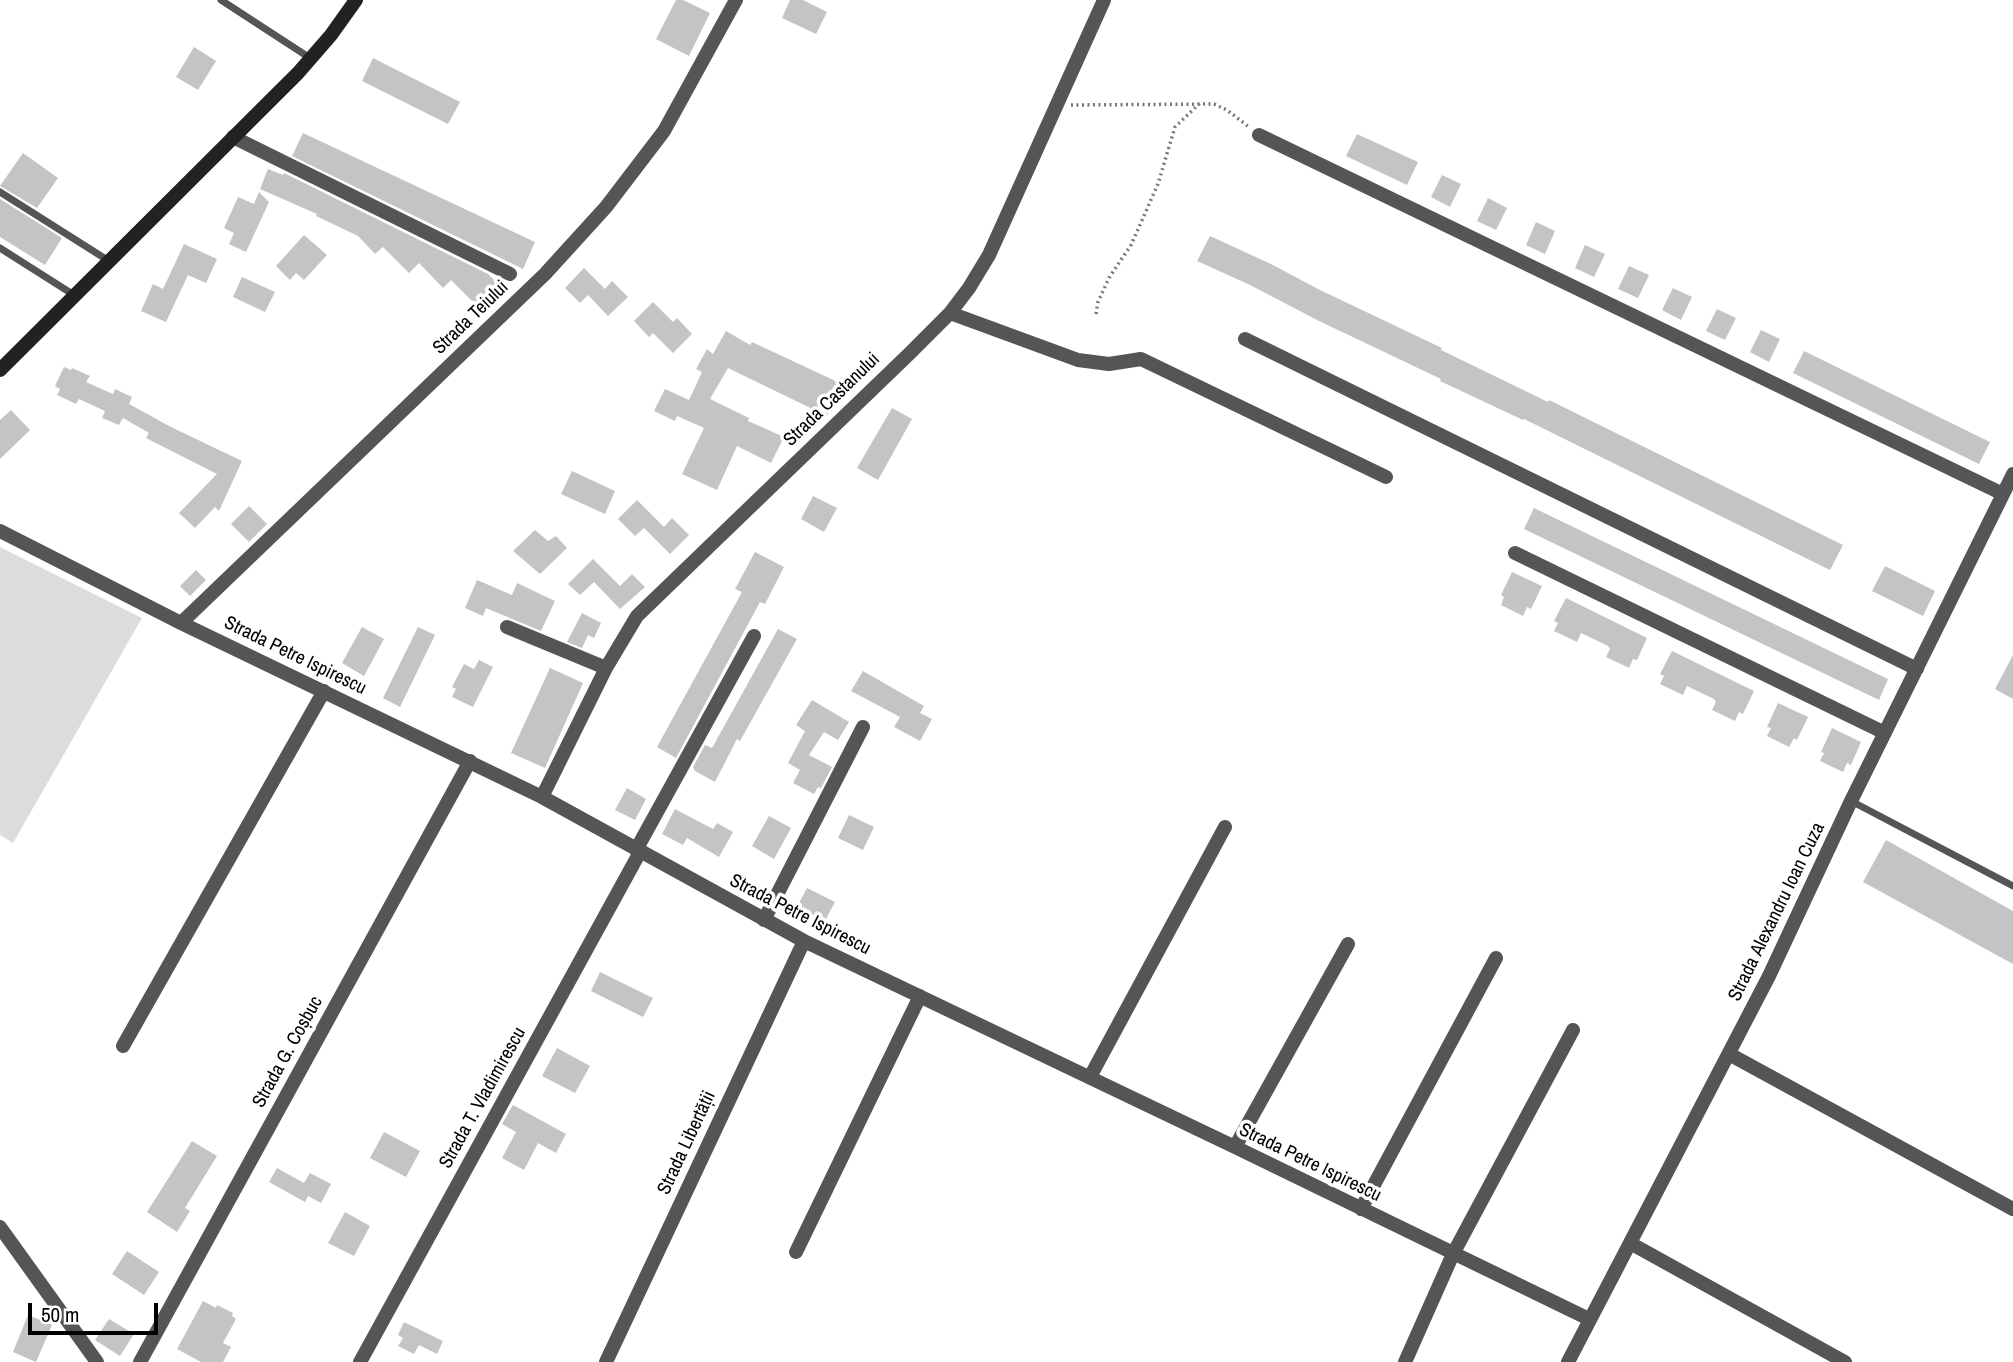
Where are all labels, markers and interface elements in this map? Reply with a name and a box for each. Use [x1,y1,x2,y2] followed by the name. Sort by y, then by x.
[429,276,513,360] street label: Strada Teiului
[779,348,885,452] street label: Strada Castanului
[220,612,370,700] street label: Strada Petre Ispirescu
[1724,819,1830,1005] street label: Strada Alexandru Ioan Cuza
[726,870,874,960] street label: Strada Petre Ispirescu
[248,992,328,1112] street label: Strada G. Coșbuc
[435,1024,531,1172] street label: Strada T. Vladimirescu
[653,1088,721,1198] street label: Strada Libertății
[1235,1119,1385,1207] street label: Strada Petre Ispirescu
[32,1288,161,1332] scale bar
[41,1300,79,1329] text: 50 m

